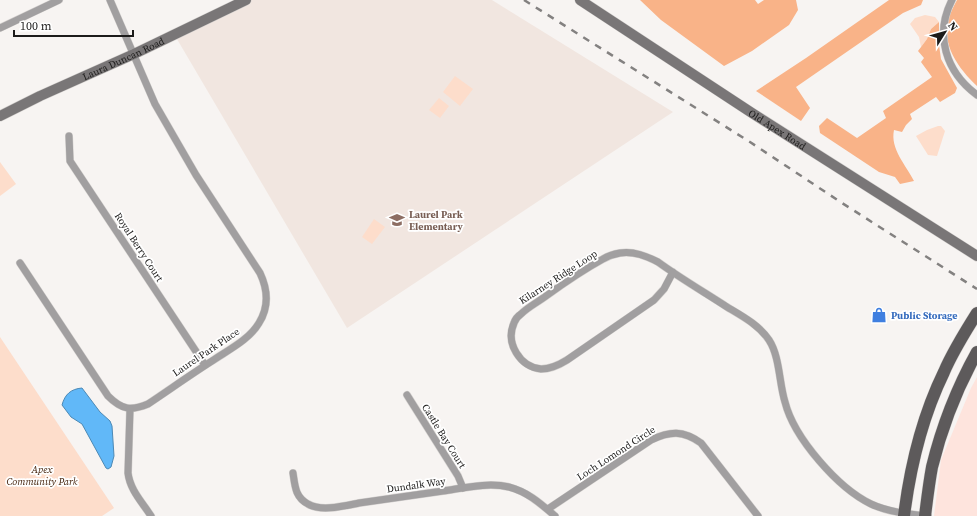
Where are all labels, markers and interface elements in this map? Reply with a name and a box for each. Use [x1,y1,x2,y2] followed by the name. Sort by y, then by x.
[14,12,133,38] scale bar
[925,12,965,52] north arrow
[20,18,52,34] text: 100 m
[944,19,961,34] text: N
[80,34,166,83] street label: Laura Duncan Road
[746,106,809,152] street label: Old Apex Road
[409,208,463,233] place label: Laurel Park Elementary
[112,210,167,285] street label: Royal Berry Court
[388,211,406,229] school or university icon: Laurel Park Elementary
[516,247,600,307] street label: Kilarney Ridge Loop
[870,306,888,324] shop icon: Public Storage
[891,309,958,322] place label: Public Storage
[170,325,242,379] street label: Laurel Park Place
[419,401,469,471] street label: Castle Bay Court
[574,423,658,483] street label: Loch Lomond Circle
[6,463,78,488] park label: Apex Community Park
[386,474,447,496] street label: Dundalk Way

